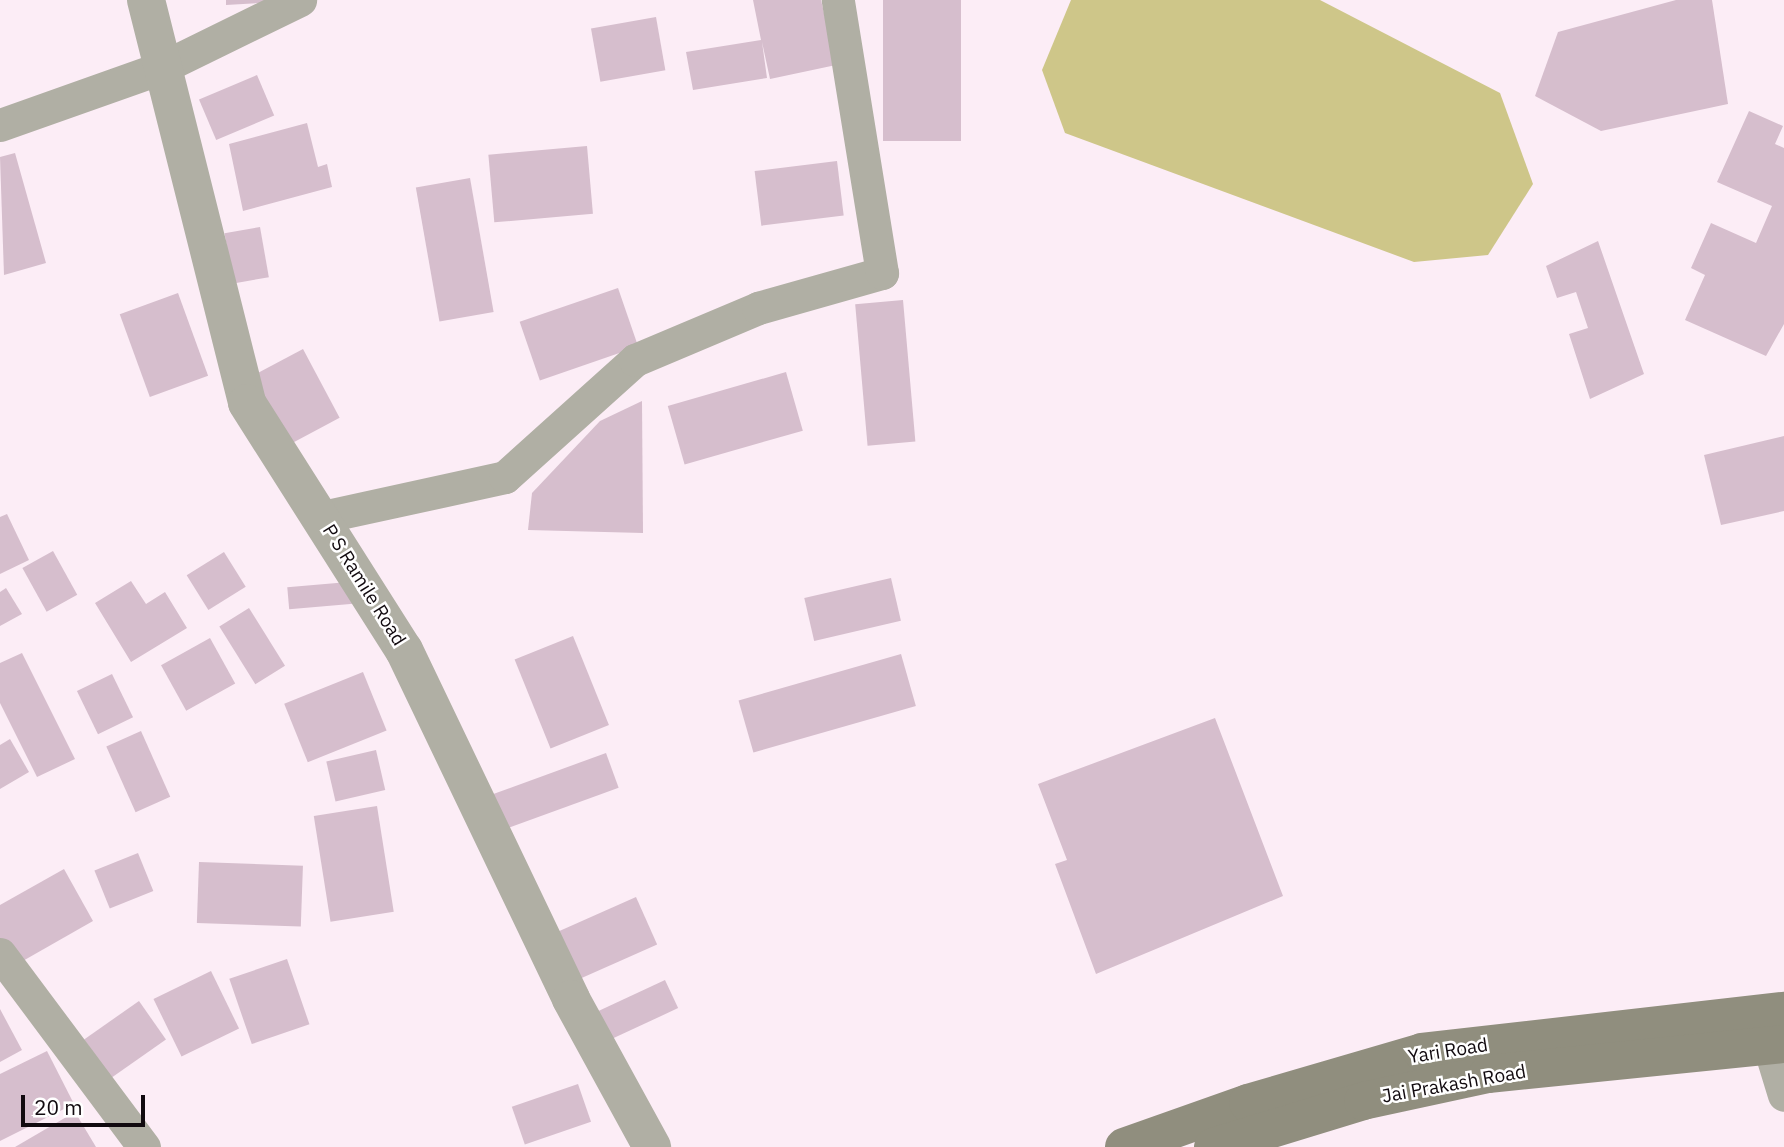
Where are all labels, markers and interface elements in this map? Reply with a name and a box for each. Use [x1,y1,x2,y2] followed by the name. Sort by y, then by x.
[318,520,410,650] street label: P S Ramile Road
[1407,1033,1489,1069] street label: Yari Road
[1380,1060,1528,1108] street label: Jai Prakash Road
[24,1080,149,1124] scale bar
[34,1093,83,1121] text: 20 m

